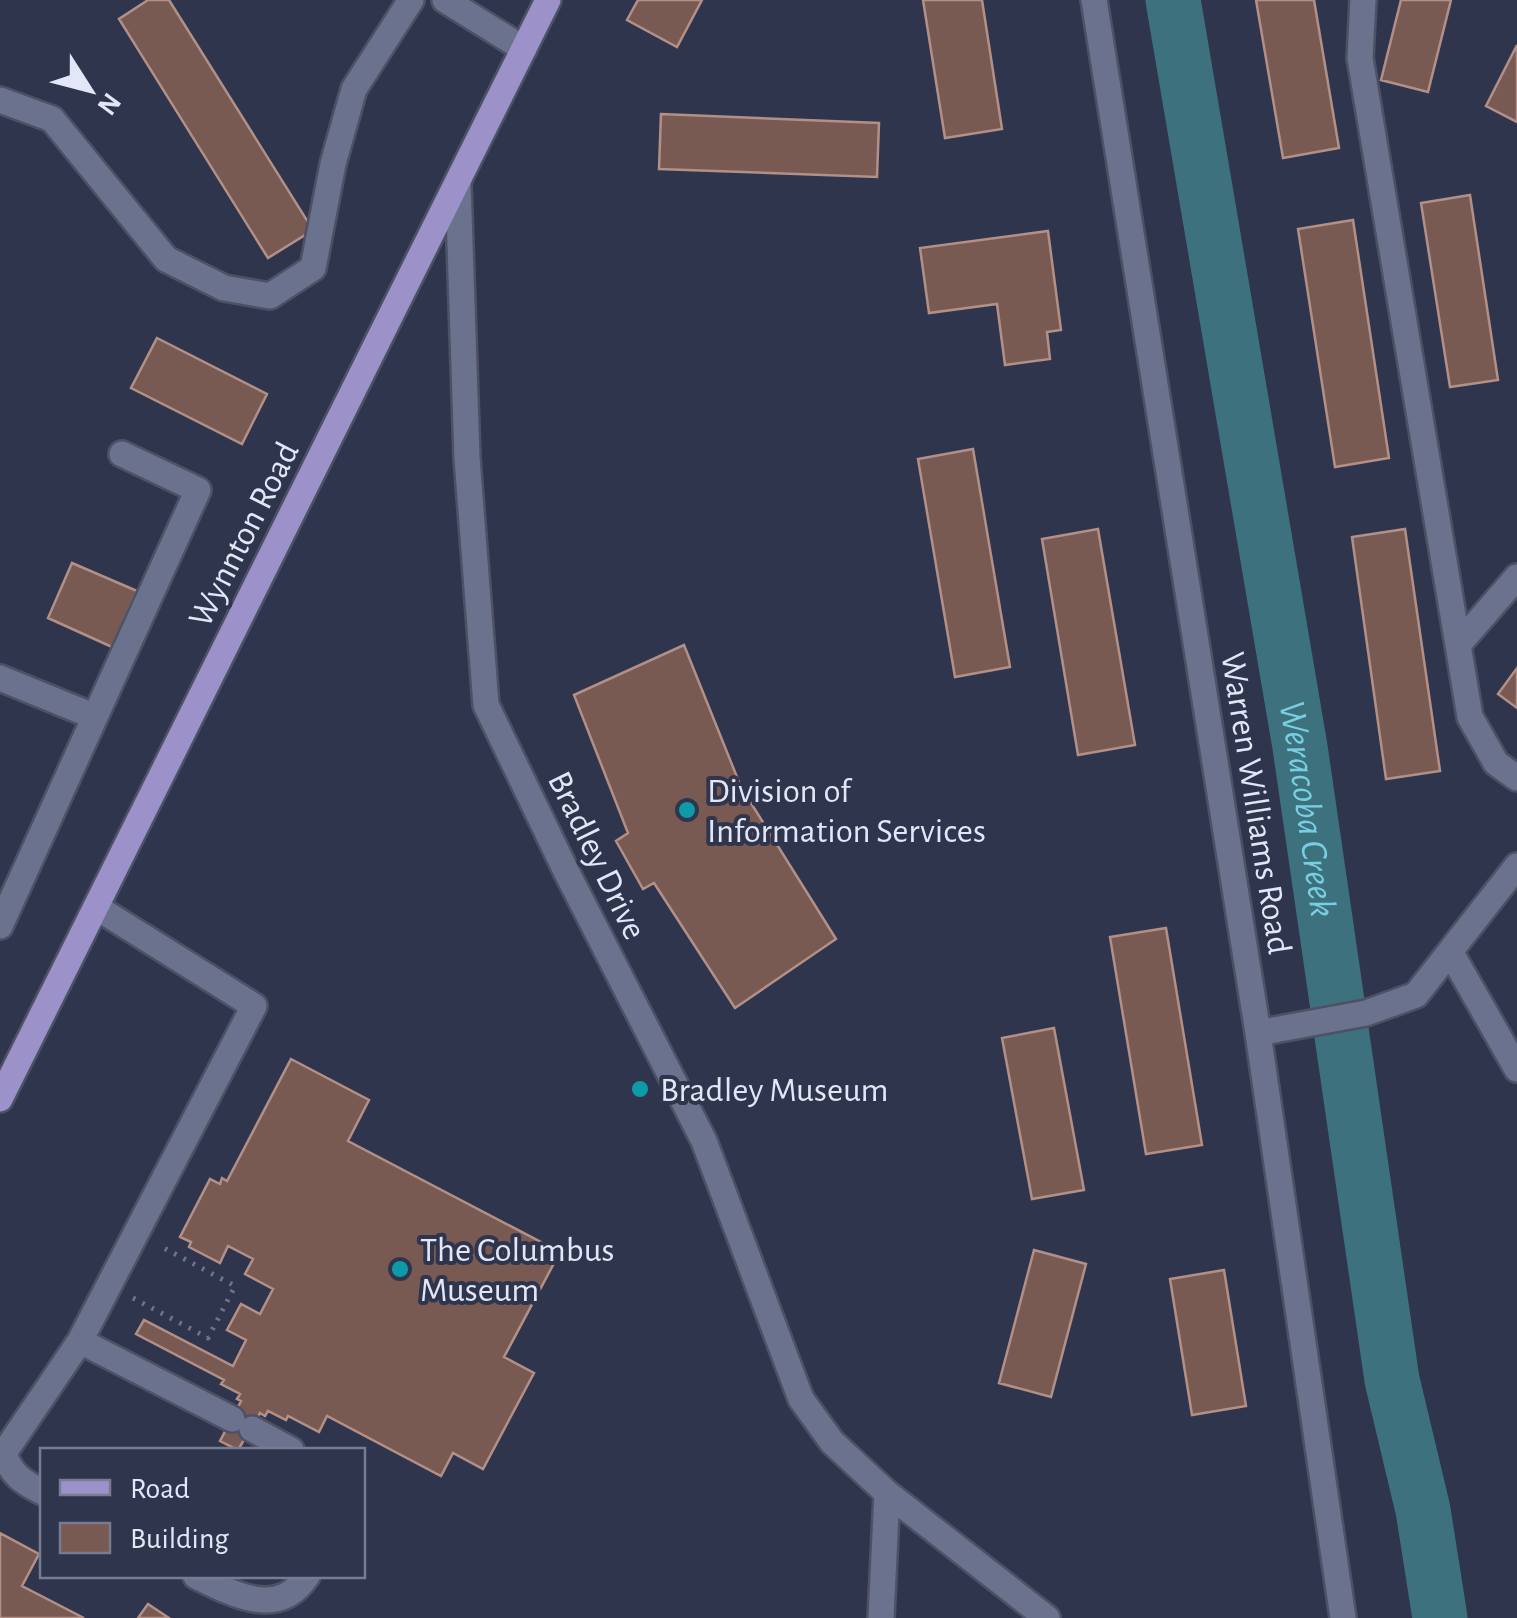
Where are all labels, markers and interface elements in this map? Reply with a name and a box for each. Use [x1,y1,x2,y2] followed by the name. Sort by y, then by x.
[40,40,140,140] north arrow
[92,87,126,120] text: N
[183,437,306,633] street label: Wynnton Road
[1214,650,1297,957] street label: Warren Williams Road
[1271,698,1341,919] water label: Weracoba Creek
[541,766,652,945] street label: Bradley Drive
[707,774,986,849] place label: Division of Information Services
[676,799,698,821] marker: Division of Information Services
[660,1073,889,1108] place label: Bradley Museum
[629,1078,651,1100] marker: Bradley Museum
[420,1233,615,1308] place label: The Columbus Museum
[389,1258,411,1280] marker: The Columbus Museum
[40,1448,365,1578] legend
[130,1474,190,1504] text: Road
[130,1524,229,1554] text: Building

